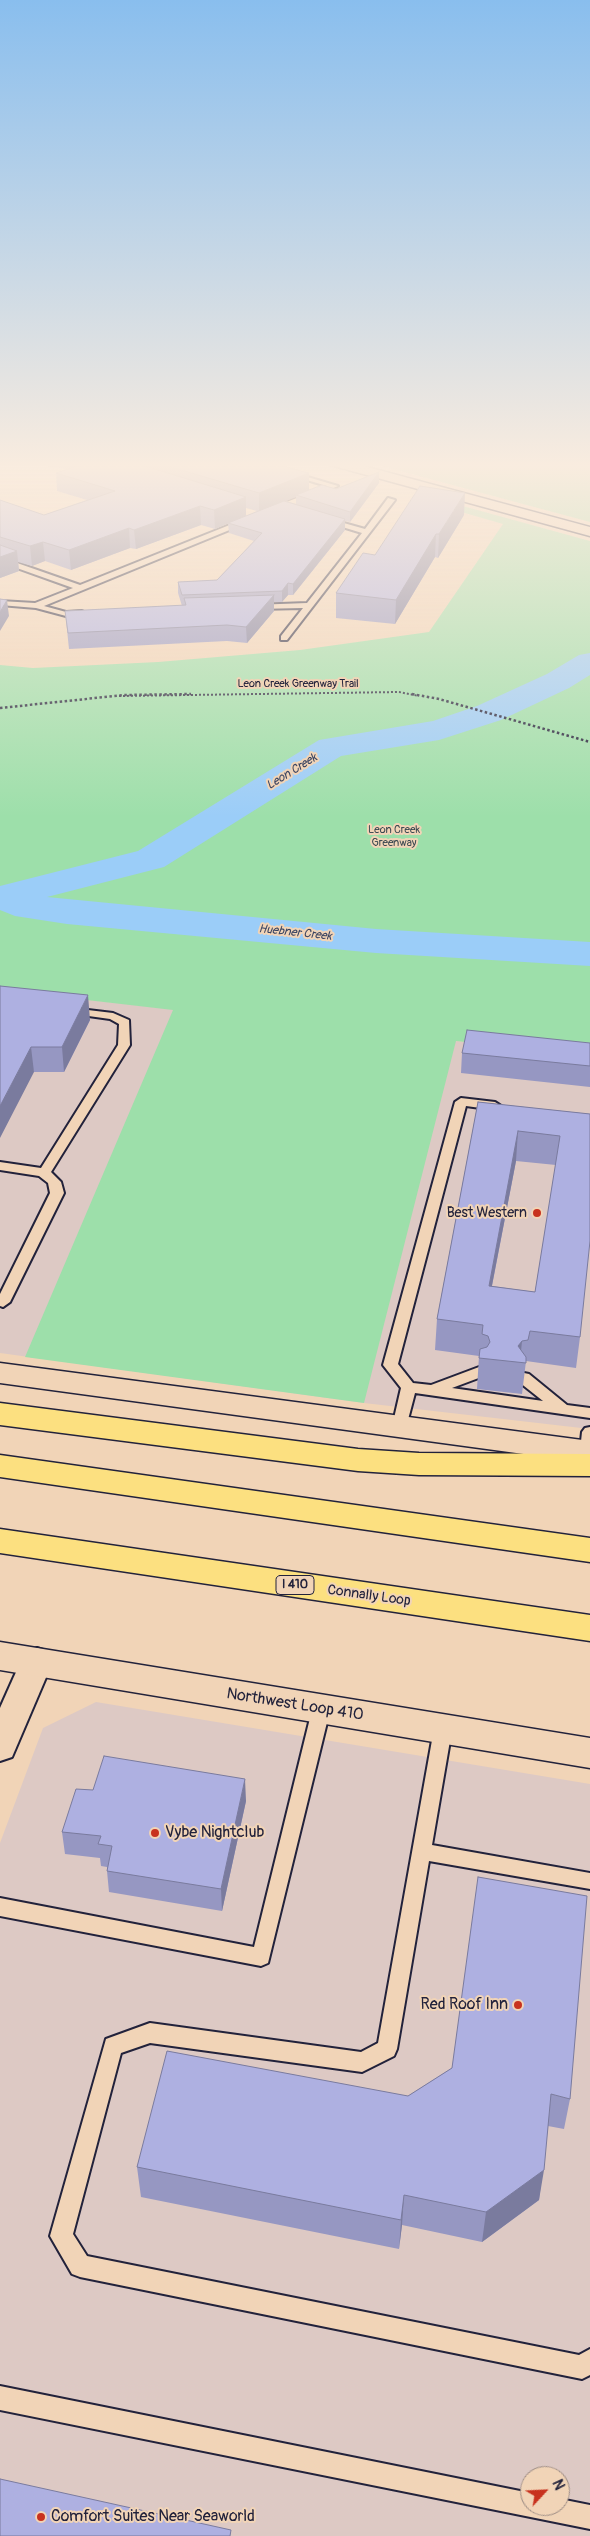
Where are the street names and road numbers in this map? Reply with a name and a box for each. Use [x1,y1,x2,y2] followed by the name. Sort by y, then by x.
[237,677,359,691] street label: Leon Creek Greenway Trail
[276,1576,314,1594] road number: I 410
[326,1582,412,1610] street label: Connally Loop
[225,1685,365,1725] street label: Northwest Loop 410

